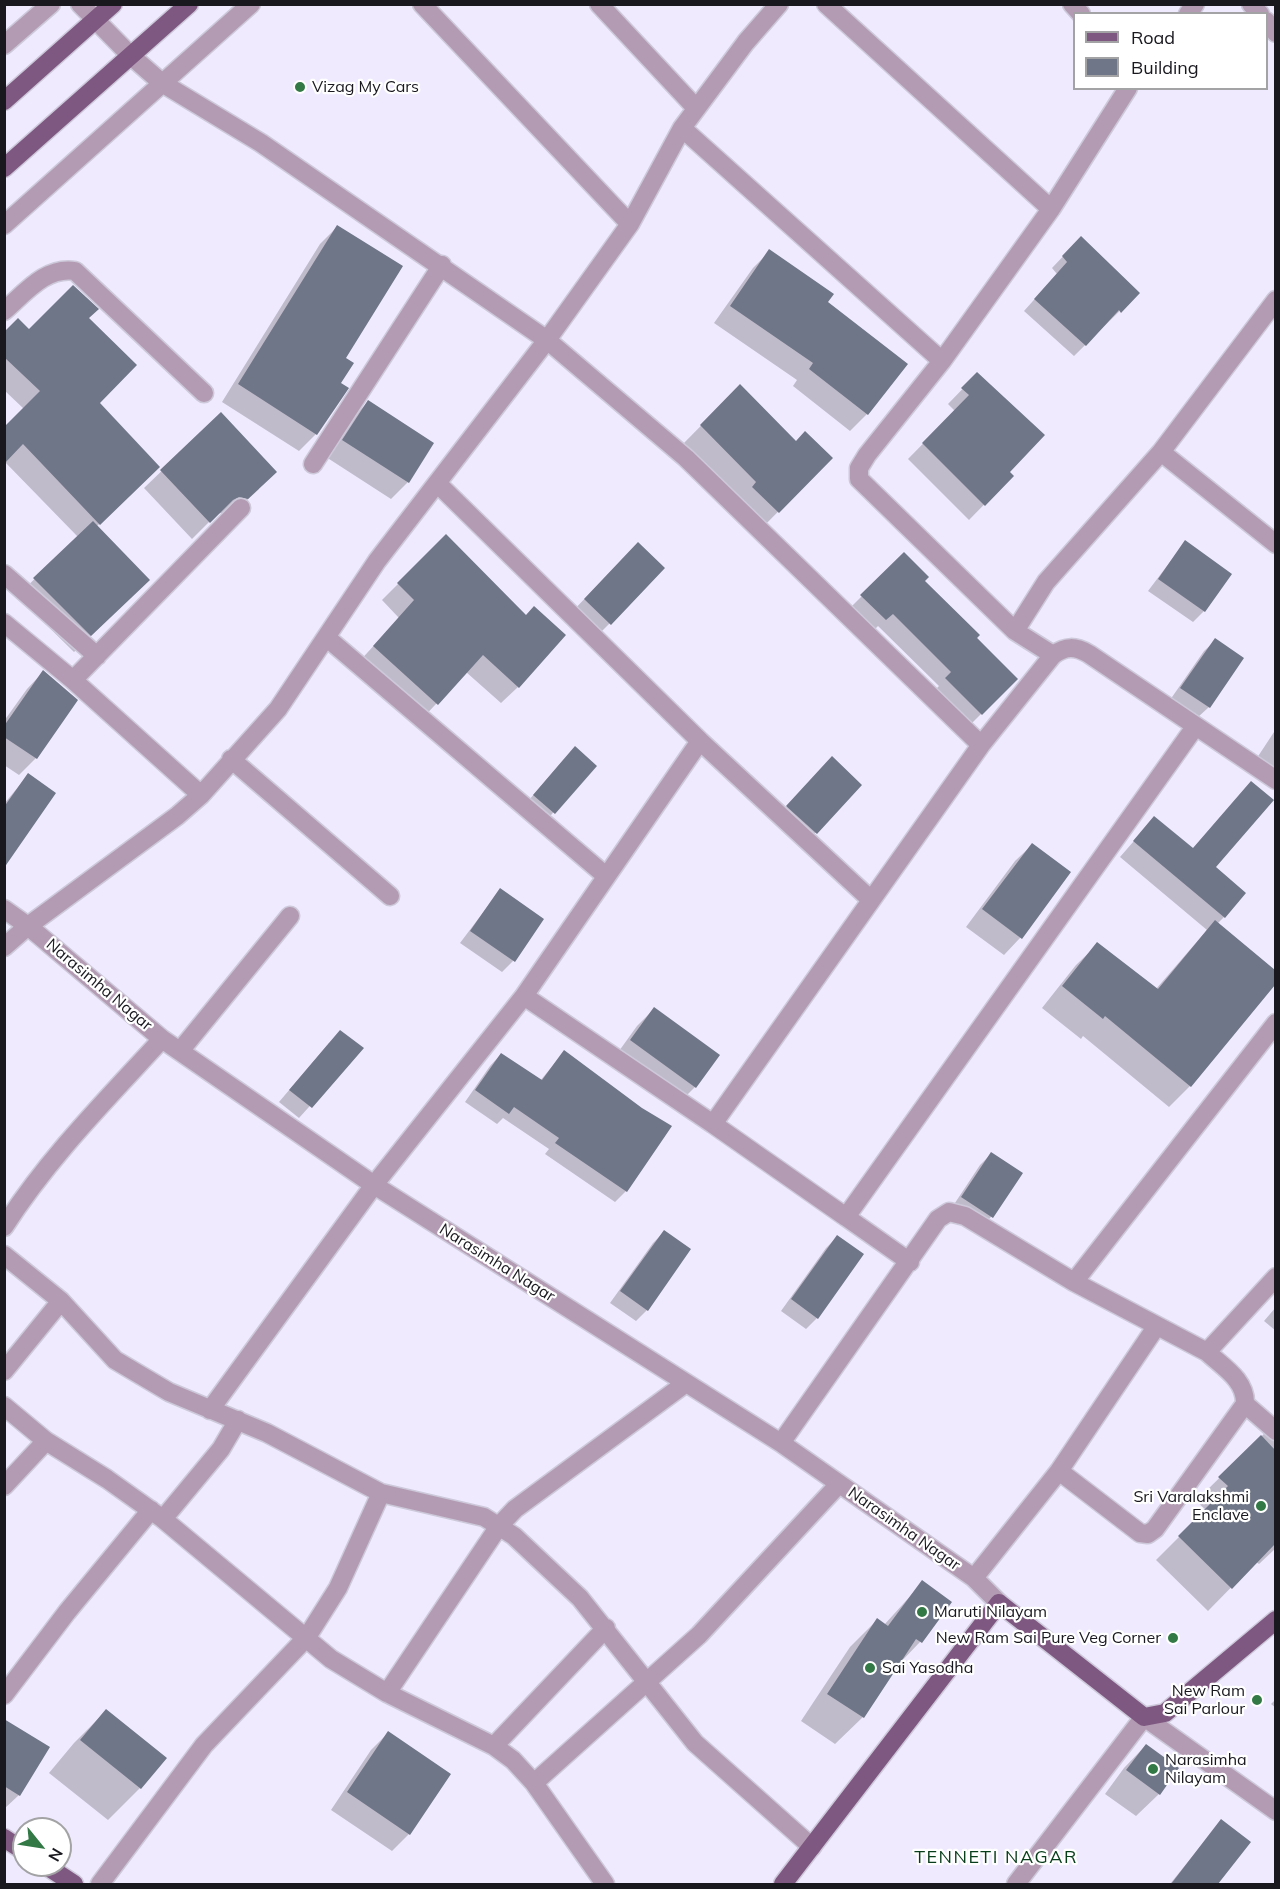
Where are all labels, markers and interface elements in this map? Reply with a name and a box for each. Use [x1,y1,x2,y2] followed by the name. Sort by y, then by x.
[1073,12,1268,90] legend
[1131,26,1175,49] text: Road
[1131,56,1199,79] text: Building
[312,77,419,97] place label: Vizag My Cars
[293,80,307,94] marker: Vizag My Cars
[42,935,156,1035] street label: Narasimha Nagar
[436,1220,558,1306] street label: Narasimha Nagar
[844,1483,964,1575] street label: Narasimha Nagar
[1133,1487,1249,1525] place label: Sri Varalakshmi Enclave
[1254,1499,1268,1513] marker: Sri Varalakshmi Enclave
[934,1602,1047,1622] place label: Maruti Nilayam
[915,1605,929,1619] marker: Maruti Nilayam
[936,1628,1161,1648] place label: New Ram Sai Pure Veg Corner
[1166,1631,1180,1645] marker: New Ram Sai Pure Veg Corner
[882,1658,973,1678] place label: Sai Yasodha
[863,1661,877,1675] marker: Sai Yasodha
[1164,1681,1245,1719] place label: New Ram Sai Parlour
[1250,1693,1264,1707] marker: New Ram Sai Parlour
[1165,1750,1247,1788] place label: Narasimha Nilayam
[1146,1762,1160,1776] marker: Narasimha Nilayam
[12,1817,72,1877] north arrow
[44,1845,68,1865] text: N
[914,1847,1078,1869] district label: TENNETI NAGAR

